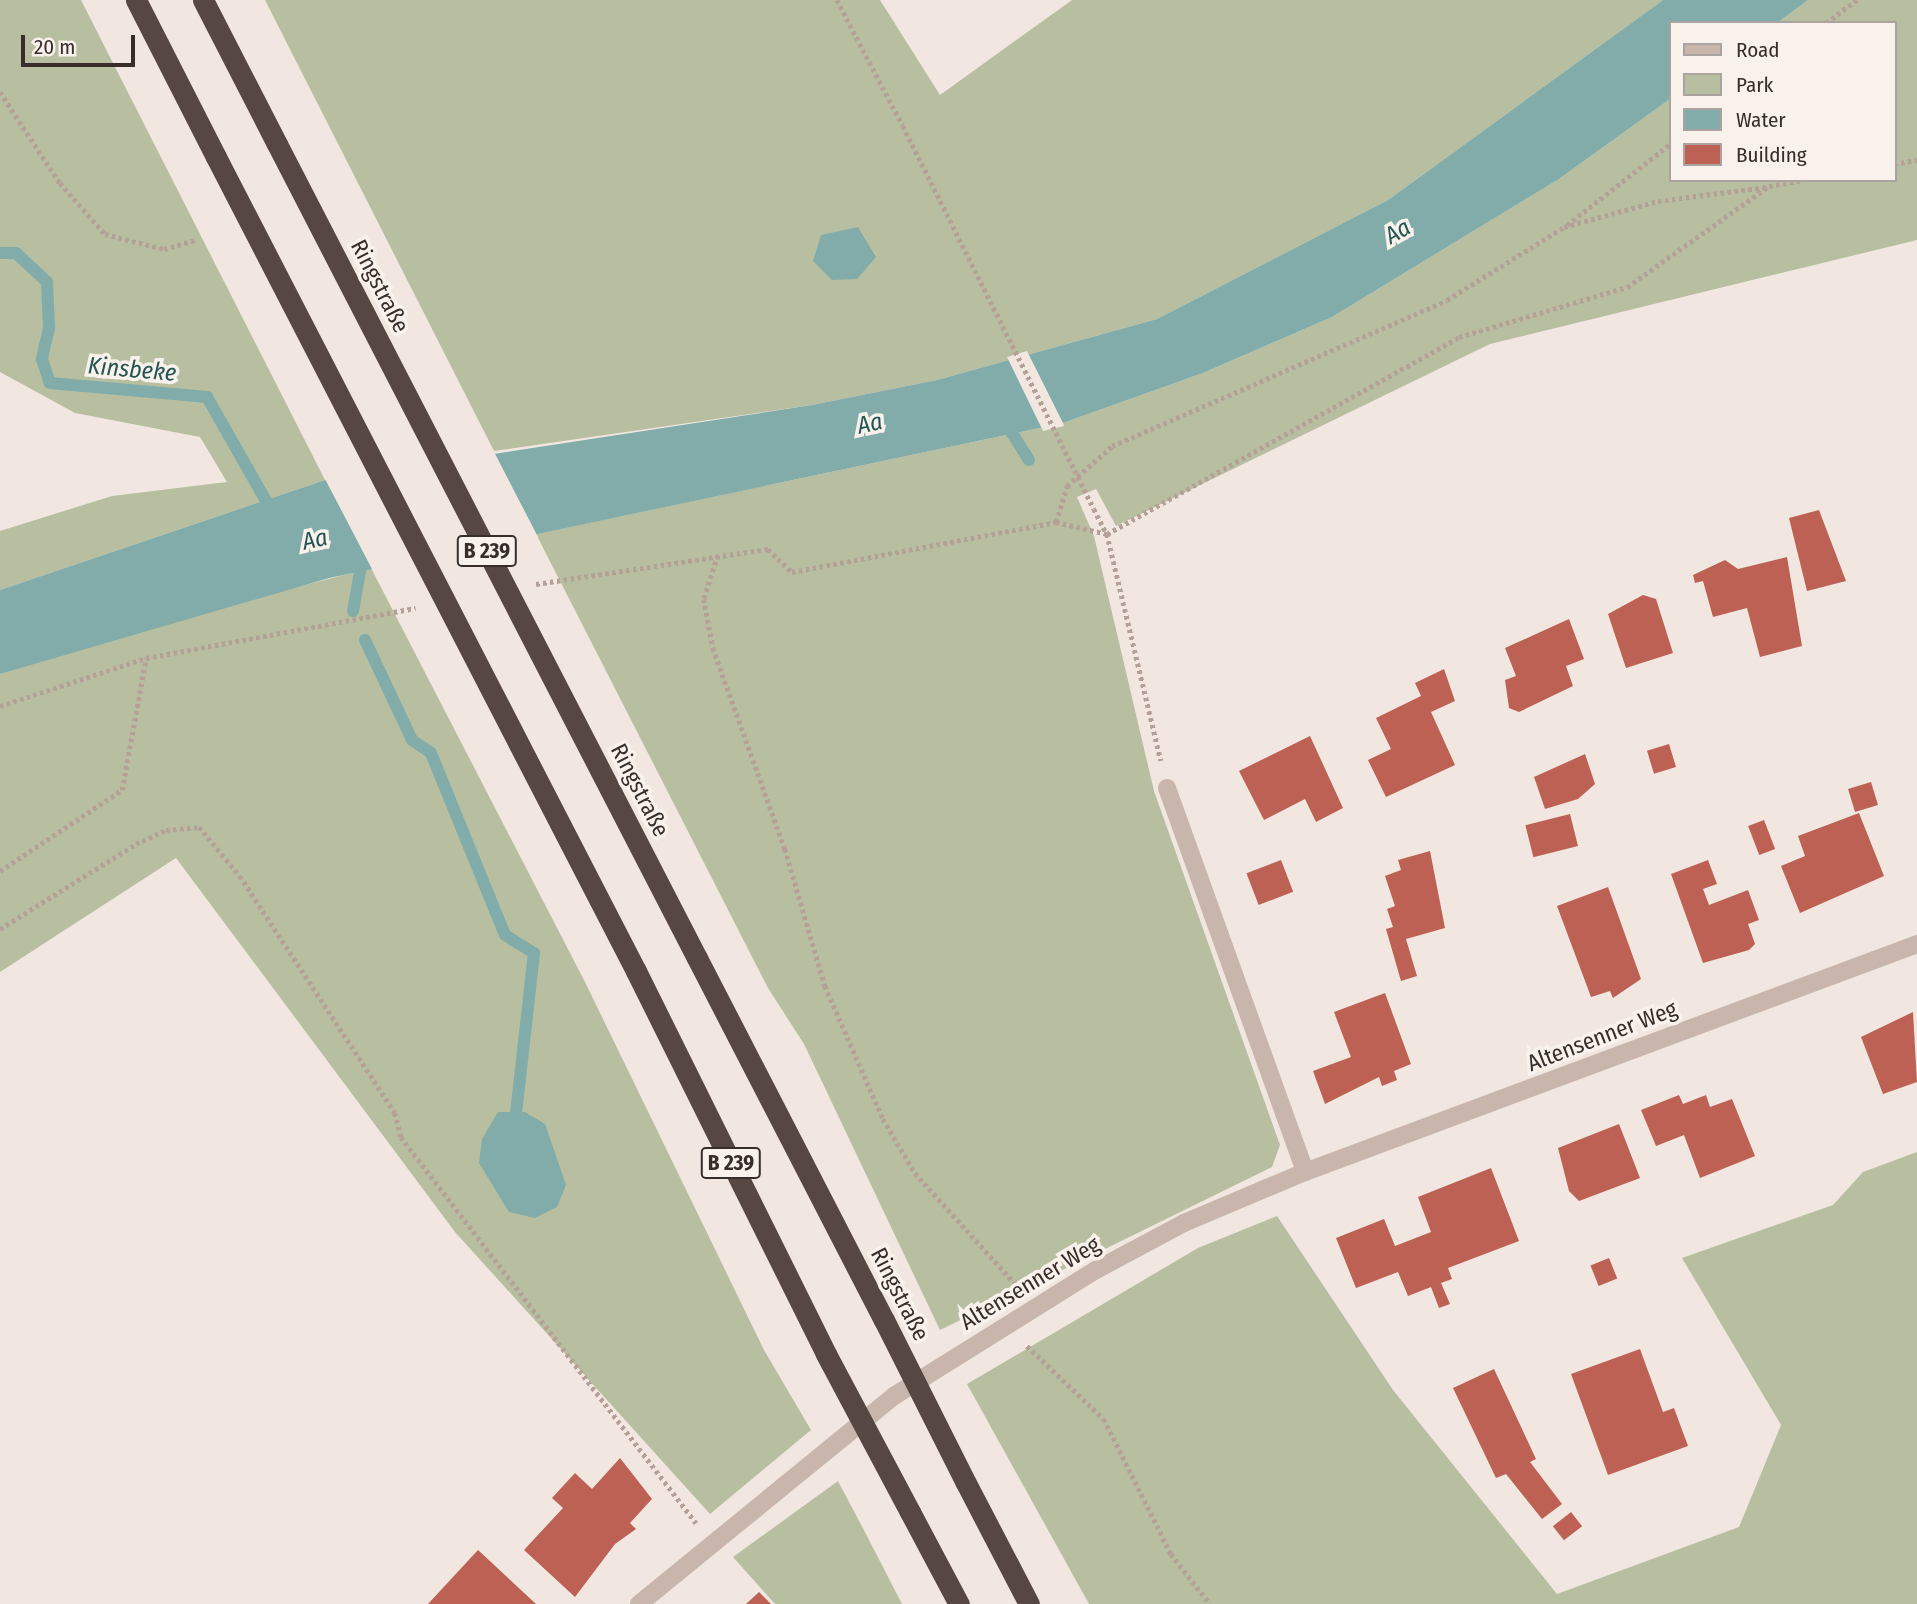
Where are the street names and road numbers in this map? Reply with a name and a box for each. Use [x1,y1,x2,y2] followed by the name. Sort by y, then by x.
[345,235,415,337] street label: Ringstraße
[456,534,518,568] road number: B 239
[605,739,675,841] street label: Ringstraße
[1523,995,1681,1077] street label: Altensenner Weg
[700,1146,762,1180] road number: B 239
[955,1230,1105,1336] street label: Altensenner Weg
[865,1243,935,1345] street label: Ringstraße

